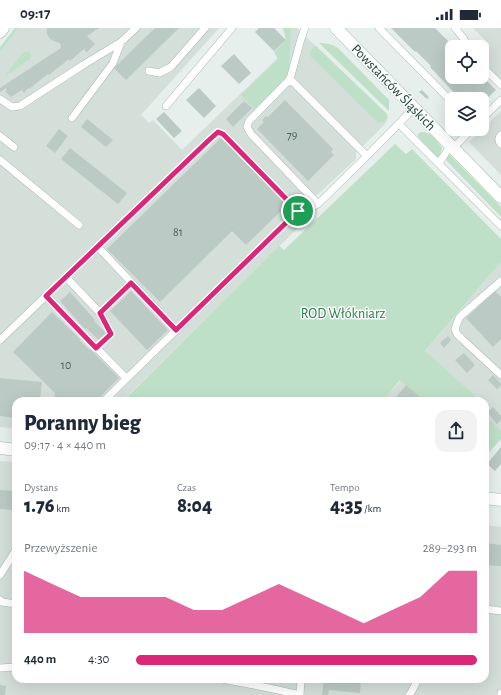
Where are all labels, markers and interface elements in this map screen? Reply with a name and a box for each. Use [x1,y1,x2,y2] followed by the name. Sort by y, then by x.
[20,6,50,21] text: 09:17
[349,40,440,134] street label: Powstańców Śląskich
[445,40,489,136] map controls
[445,40,489,84] button: locate
[445,92,489,136] button: layers
[287,129,298,141] house number: 79
[281,194,315,228] pin
[287,200,309,222] icon: arrive
[173,226,183,238] house number: 81
[301,307,385,321] park label: ROD Włókniarz
[61,359,71,371] house number: 10
[435,410,477,452] button: share
[24,412,141,434] text: Poranny bieg
[24,439,106,452] text: 09:17 · 4 × 440 m
[24,482,58,493] text: Dystans
[177,482,196,493] text: Czas
[330,482,360,493] text: Tempo
[24,496,55,516] text: 1.76
[177,496,212,516] text: 8:04
[330,496,362,516] text: 4:35
[55,503,70,514] text: km
[362,503,381,514] text: /km
[24,542,97,555] text: Przewyższenie
[423,542,477,555] text: 289–293 m
[24,653,56,666] text: 440 m
[88,653,109,666] text: 4:30

